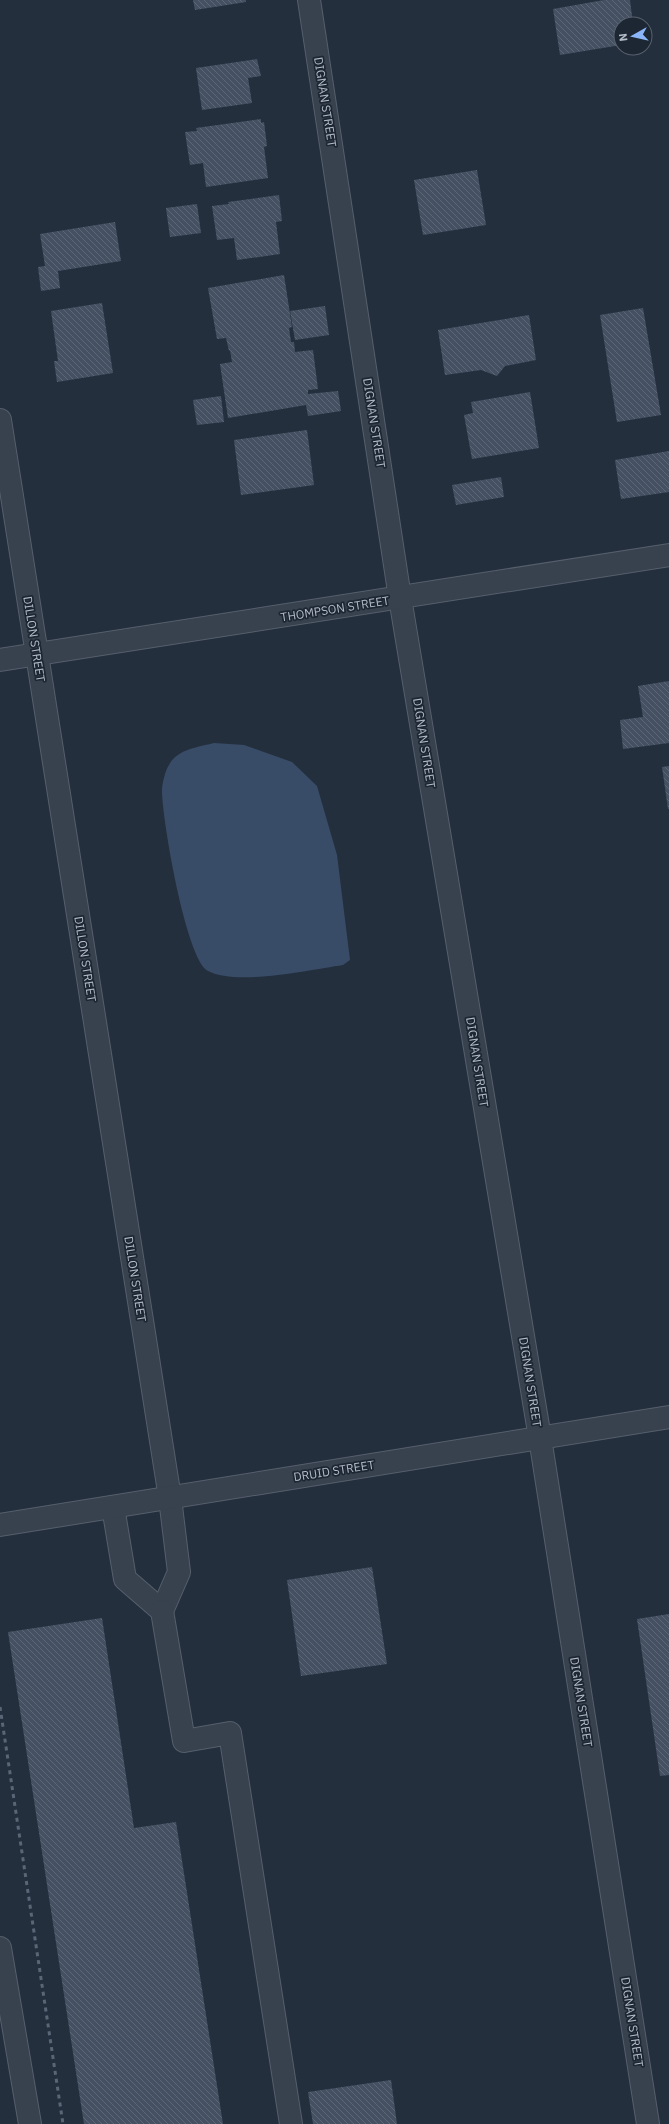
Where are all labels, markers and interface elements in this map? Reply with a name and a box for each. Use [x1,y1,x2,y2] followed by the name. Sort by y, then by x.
[613,16,653,56] north arrow
[616,32,631,42] text: N
[311,56,340,148] street label: DIGNAN STREET
[360,377,389,469] street label: DIGNAN STREET
[279,592,390,625] street label: THOMPSON STREET
[20,595,49,683] street label: DILLON STREET
[410,697,439,789] street label: DIGNAN STREET
[71,915,100,1003] street label: DILLON STREET
[463,1016,492,1108] street label: DIGNAN STREET
[121,1235,150,1323] street label: DILLON STREET
[516,1336,545,1428] street label: DIGNAN STREET
[292,1457,376,1484] street label: DRUID STREET
[567,1656,596,1748] street label: DIGNAN STREET
[618,1976,647,2068] street label: DIGNAN STREET

